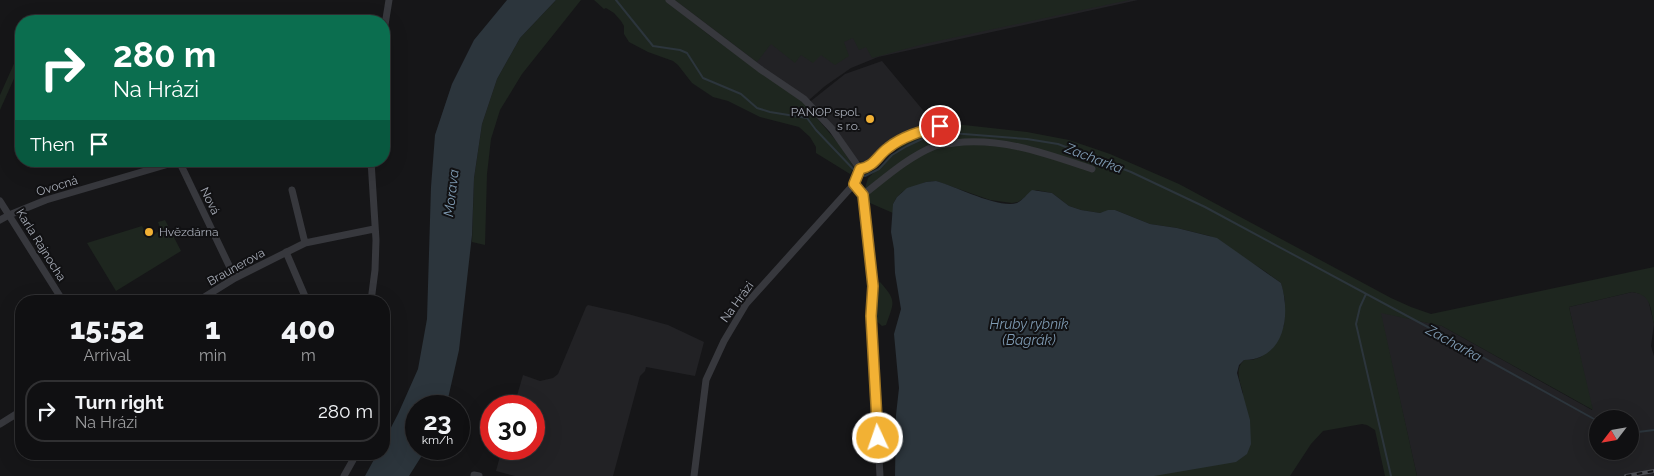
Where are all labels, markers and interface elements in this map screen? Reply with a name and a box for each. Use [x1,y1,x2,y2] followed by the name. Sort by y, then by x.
[113,34,216,75] text: 280 m
[30,35,95,100] icon: right
[113,76,199,102] text: Na Hrázi
[791,105,860,133] place label: PANOP spol. s r.o.
[919,105,961,147] pin
[926,112,954,140] icon: arrive
[864,113,876,125] marker: PANOP spol. s r.o.
[85,130,113,158] icon: arrive
[30,133,75,155] text: Then
[1062,139,1125,176] water label: Zacharka
[440,168,462,218] water label: Morava
[35,173,79,199] street label: Ovocná
[197,185,223,217] street label: Nová
[13,206,69,284] street label: Karla Rajnocha
[159,225,219,239] place label: Hvězdárna
[143,226,155,238] marker: Hvězdárna
[205,245,267,289] street label: Braunerova
[718,279,756,325] street label: Na Hrázi
[70,311,144,346] text: 15:52
[205,311,220,346] text: 1
[281,311,335,346] text: 400
[990,316,1069,348] water label: Hrubý rybník (Bagrák)
[1423,321,1484,365] water label: Zacharka
[84,346,130,365] text: Arrival
[199,346,226,365] text: min
[301,346,316,365] text: m
[75,391,164,413] text: Turn right
[480,395,545,460] speed limit sign: 30
[32,397,60,425] icon: right
[318,400,373,422] text: 280 m
[423,406,452,436] text: 23
[1589,410,1639,460] north arrow
[1589,410,1639,460] map controls
[851,411,903,463] position arrow
[75,413,138,432] text: Na Hrázi
[422,433,453,447] text: km/h

